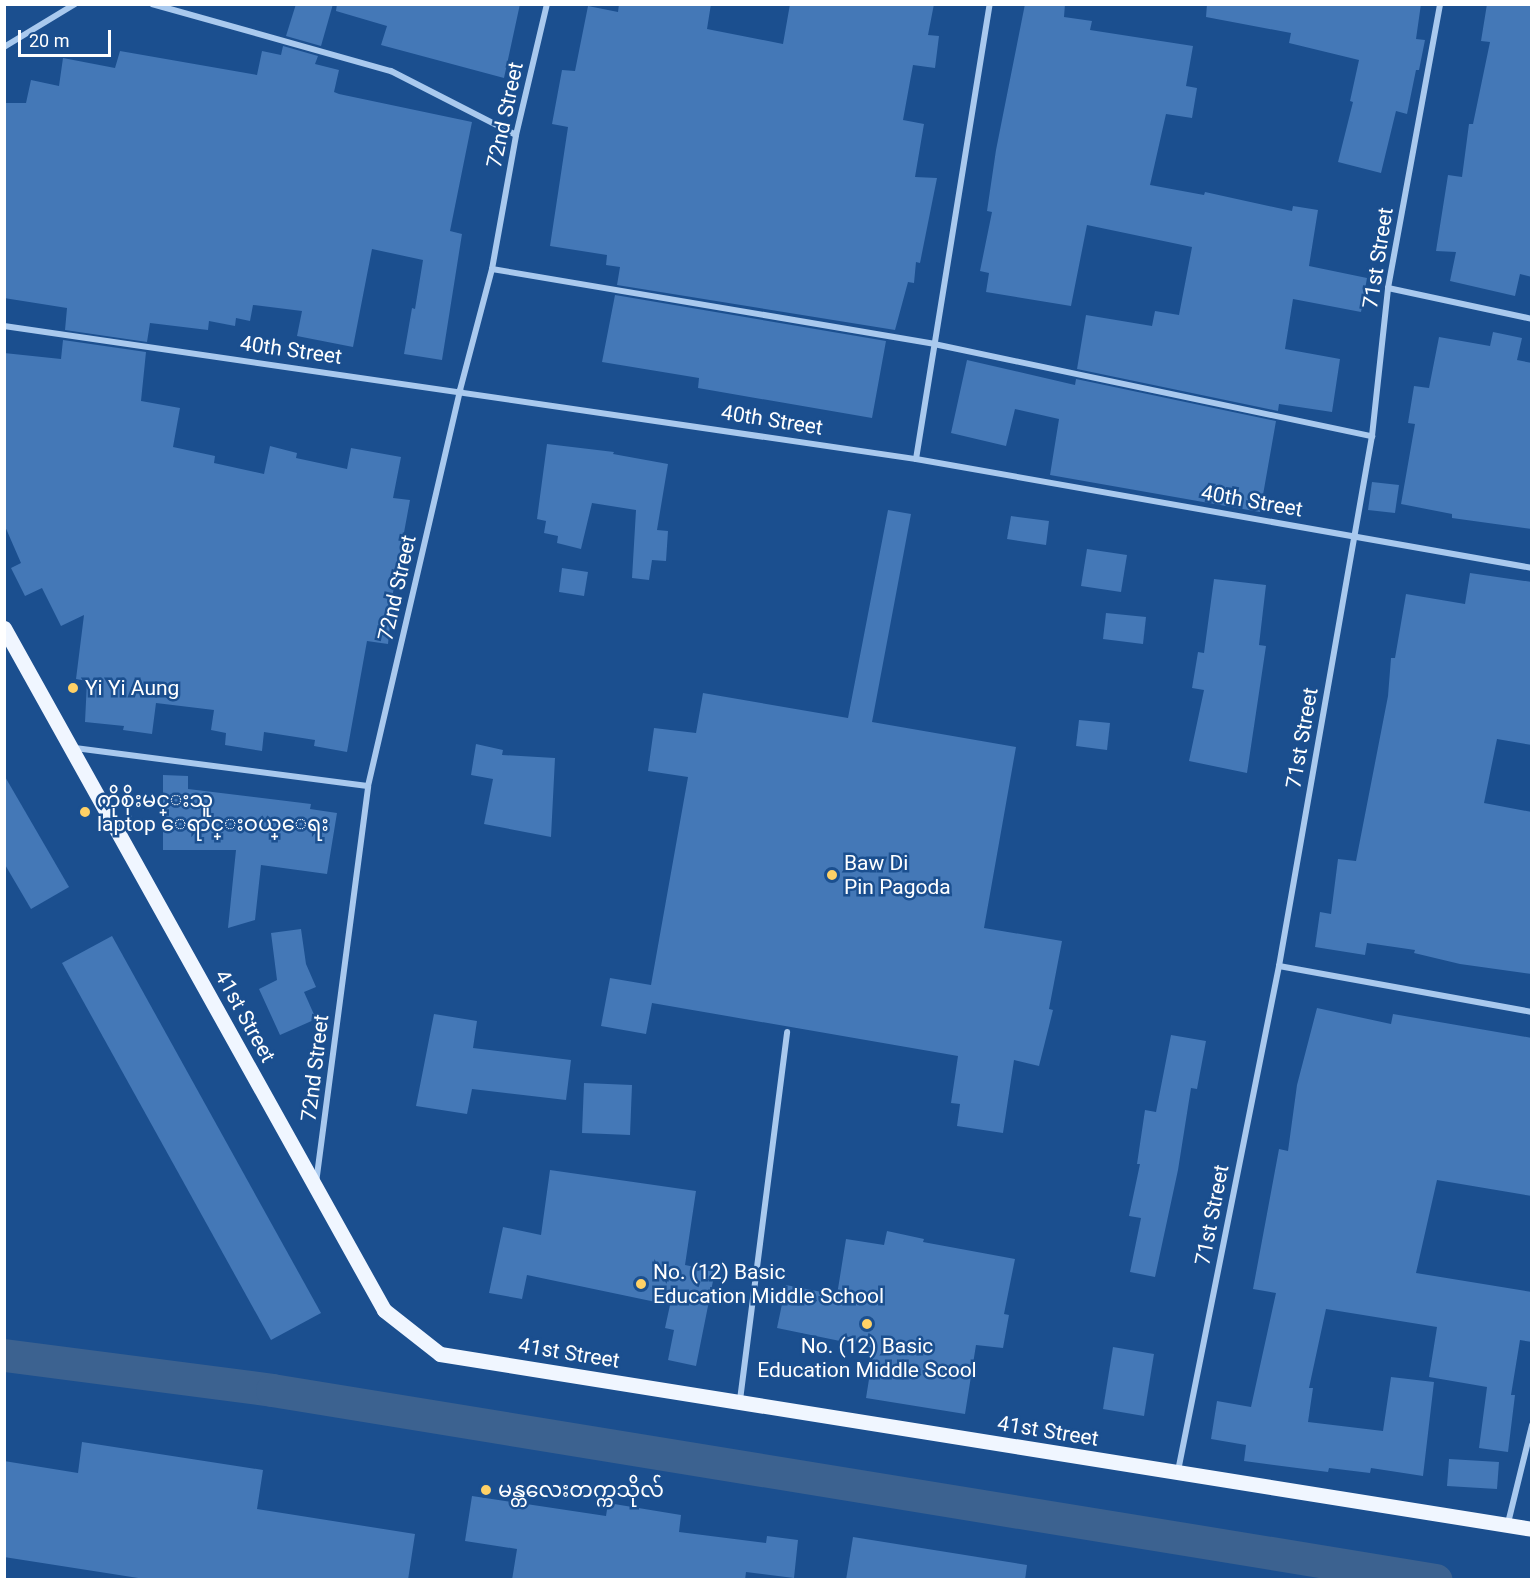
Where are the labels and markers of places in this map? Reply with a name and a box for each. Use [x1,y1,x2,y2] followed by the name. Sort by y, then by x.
[85,675,179,701] place label: Yi Yi Aung
[66,681,80,695] marker: Yi Yi Aung
[97,787,329,837] place label: ကိုစိုးမင္းသူ laptop ေရာင္းဝယ္ေရး
[78,805,92,819] marker: ကိုစိုးမင္းသူ laptop ေရာင္းဝယ္ေရး
[844,850,951,900] place label: Baw Di Pin Pagoda
[825,868,839,882] marker: Baw Di Pin Pagoda
[653,1259,884,1309] place label: No. (12) Basic Education Middle School
[634,1277,648,1291] marker: No. (12) Basic Education Middle School
[860,1317,874,1331] marker: No. (12) Basic Education Middle Scool
[757,1333,977,1383] place label: No. (12) Basic Education Middle Scool
[498,1477,664,1503] place label: မန္တလေးတက္ကသိုလ်
[479,1483,493,1497] marker: မန္တလေးတက္ကသိုလ်

